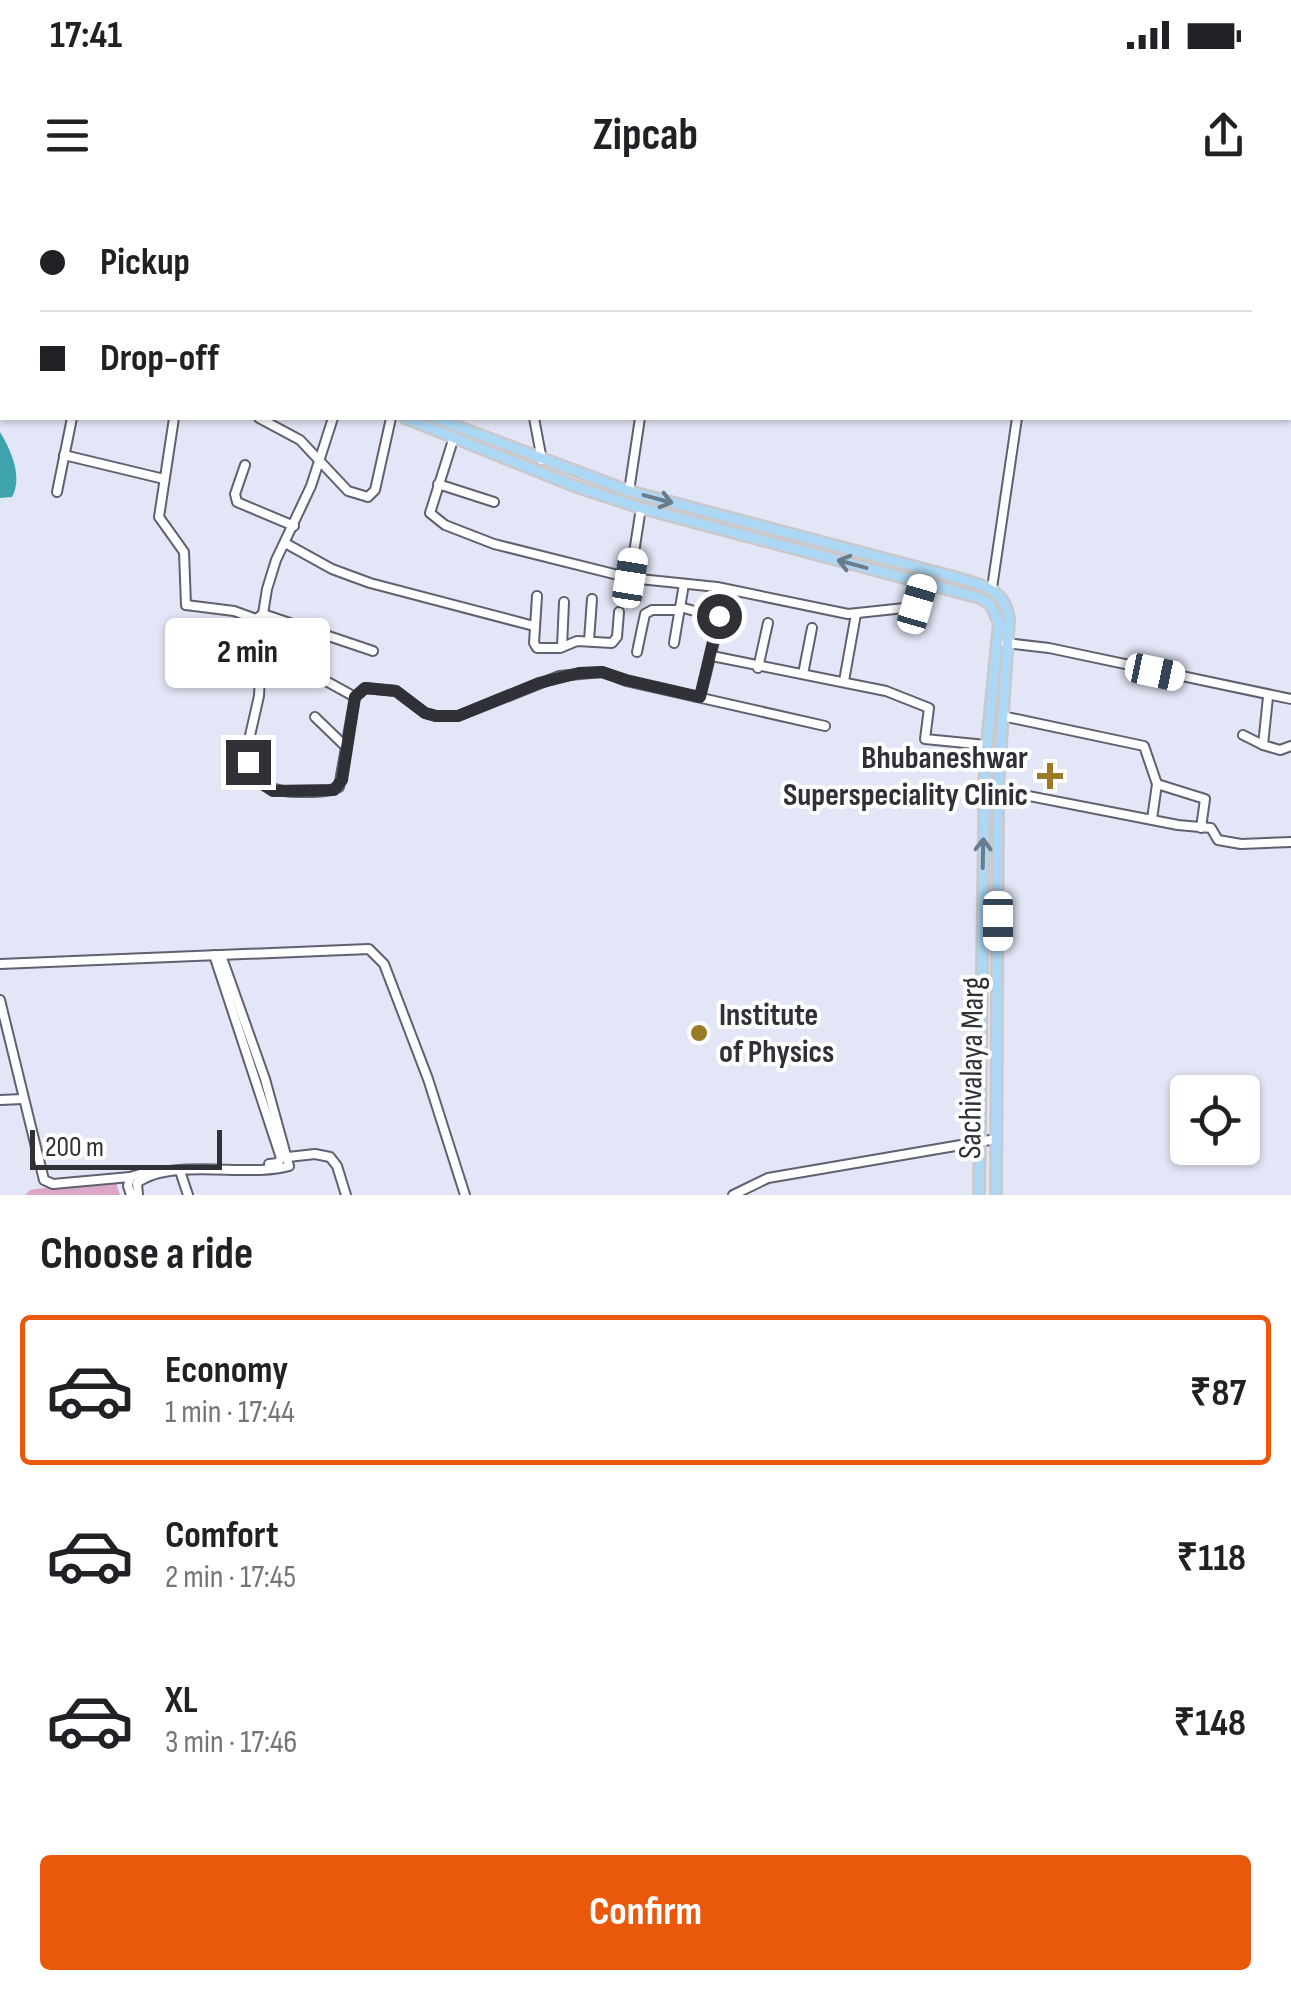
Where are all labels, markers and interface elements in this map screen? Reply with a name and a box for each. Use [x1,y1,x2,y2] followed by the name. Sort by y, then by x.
[50,13,122,58] text: 17:41
[40,108,95,163] icon: menu
[593,108,698,163] text: Zipcab
[1196,108,1251,163] icon: share
[100,240,190,285] text: Pickup
[100,336,219,381] text: Drop-off
[642,491,673,509] one-way arrow
[610,546,650,610] car
[837,553,869,572] one-way arrow
[894,571,940,637] car
[697,594,742,639] route start
[166,617,330,687] callout: 2 min
[217,633,278,672] text: 2 min
[1123,651,1187,693] car
[783,739,1028,815] place label: Bhubaneshwar Superspeciality Clinic
[226,740,271,785] route end
[1037,763,1063,789] marker: Bhubaneshwar Superspeciality Clinic
[974,837,993,869] one-way arrow
[983,891,1013,951] car
[951,976,993,1160] street label: Sachivalaya Marg
[719,996,834,1072] place label: Institute of Physics
[688,1022,710,1044] marker: Institute of Physics
[1170,1075,1260,1165] map controls
[1170,1075,1260,1165] button: locate
[30,1125,222,1170] scale bar
[45,1131,104,1164] text: 200 m
[40,1227,253,1282] text: Choose a ride
[45,1345,135,1435] icon: car
[165,1348,288,1393] text: Economy
[1190,1371,1246,1416] text: ₹87
[165,1393,295,1432] text: 1 min · 17:44
[45,1510,135,1600] icon: car
[165,1513,279,1558] text: Comfort
[1177,1536,1246,1581] text: ₹118
[165,1558,296,1597] text: 2 min · 17:45
[45,1675,135,1765] icon: car
[165,1678,198,1723] text: XL
[1173,1701,1246,1746] text: ₹148
[165,1723,297,1762] text: 3 min · 17:46
[40,1855,1251,1970] button: Confirm

